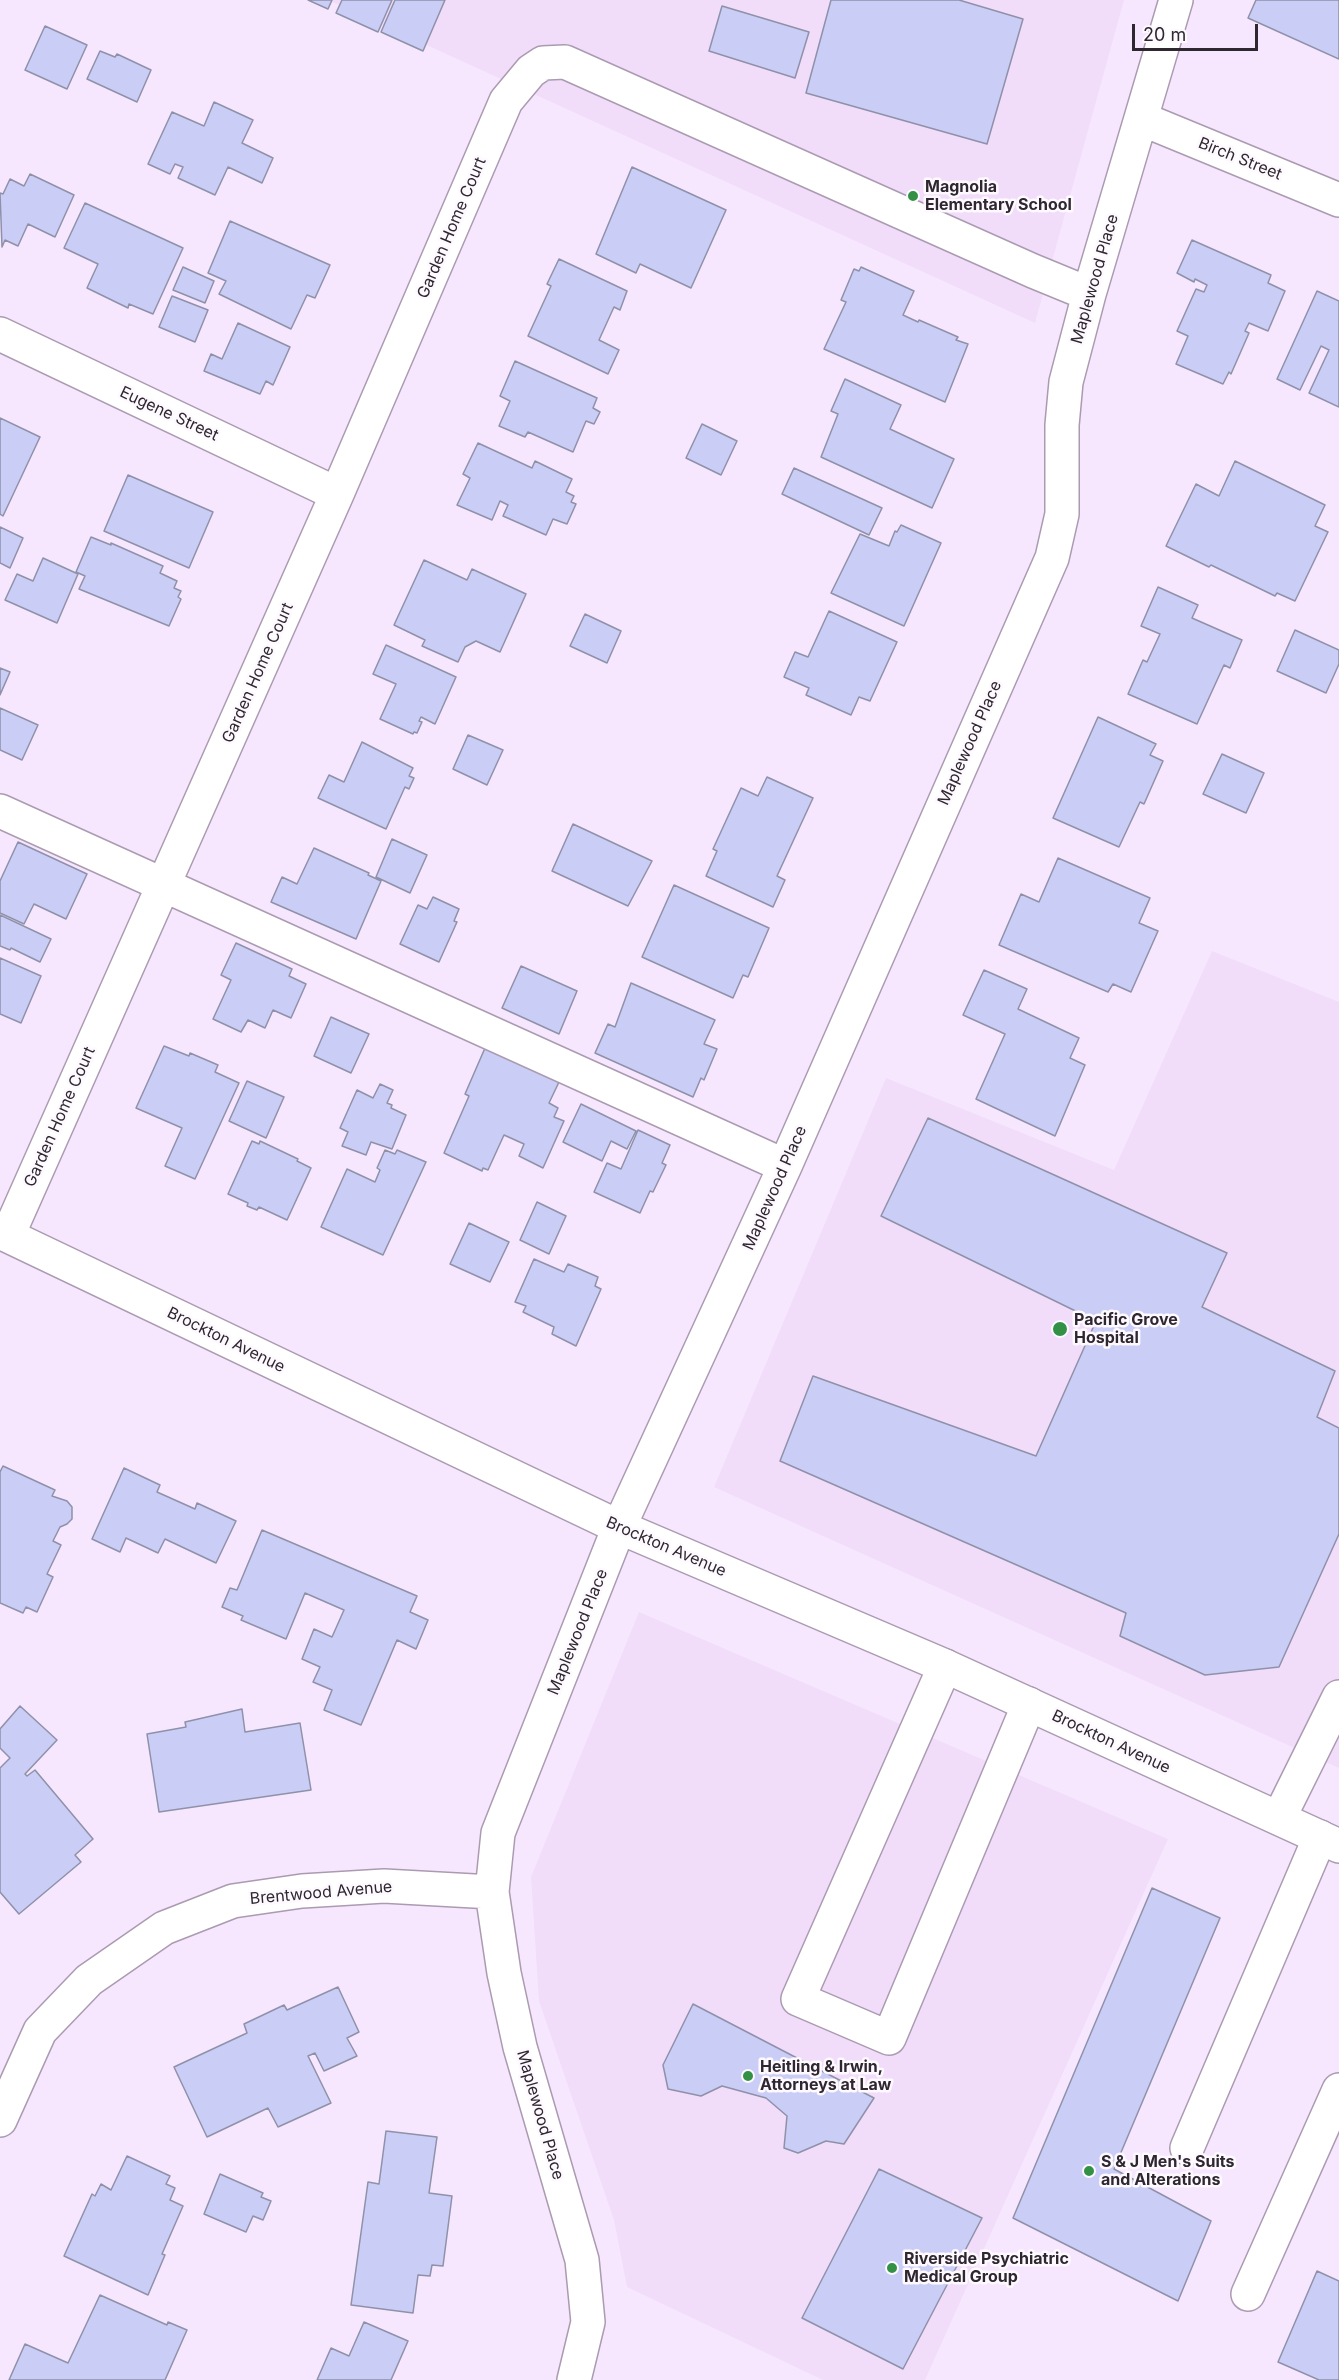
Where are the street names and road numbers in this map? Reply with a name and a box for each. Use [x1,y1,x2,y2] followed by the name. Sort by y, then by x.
[1195,134,1285,184] street label: Birch Street
[414,155,490,301] street label: Garden Home Court
[1067,212,1123,346] street label: Maplewood Place
[117,383,221,445] street label: Eugene Street
[218,600,298,746] street label: Garden Home Court
[934,678,1006,808] street label: Maplewood Place
[20,1044,100,1190] street label: Garden Home Court
[739,1123,811,1253] street label: Maplewood Place
[164,1303,288,1377] street label: Brockton Avenue
[603,1513,729,1581] street label: Brockton Avenue
[544,1566,612,1698] street label: Maplewood Place
[1049,1706,1173,1778] street label: Brockton Avenue
[249,1877,393,1909] street label: Brentwood Avenue
[512,2048,568,2182] street label: Maplewood Place

